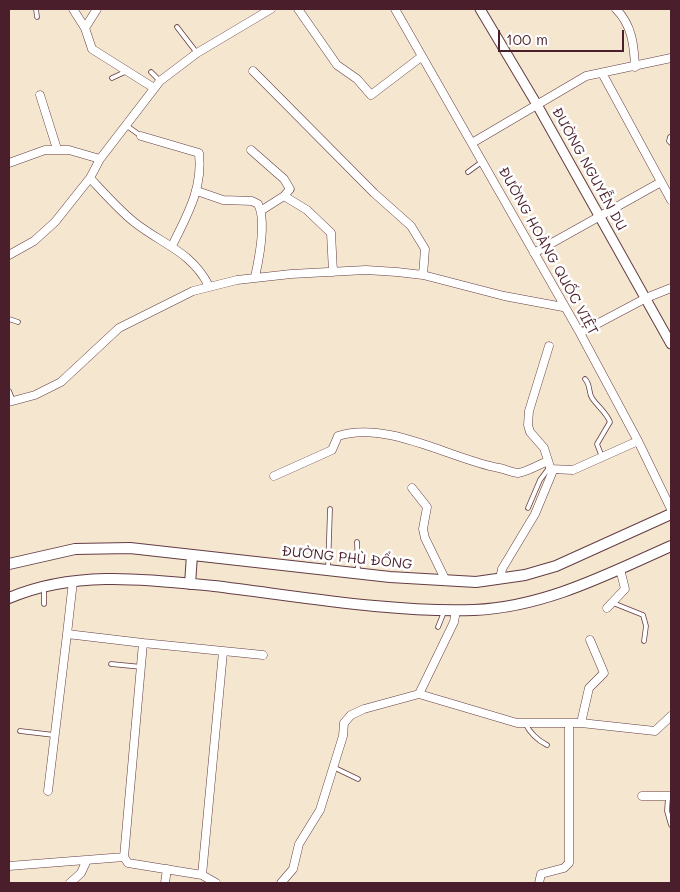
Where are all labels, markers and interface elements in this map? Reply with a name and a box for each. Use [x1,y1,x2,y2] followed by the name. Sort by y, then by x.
[500,20,626,52] scale bar
[506,29,548,49] text: 100 m
[548,105,630,233] street label: ĐƯỜNG NGUYỄN DU
[495,164,601,338] street label: ĐƯỜNG HOÀNG QUỐC VIỆT
[281,543,413,573] street label: ĐƯỜNG PHÙ ĐỔNG

